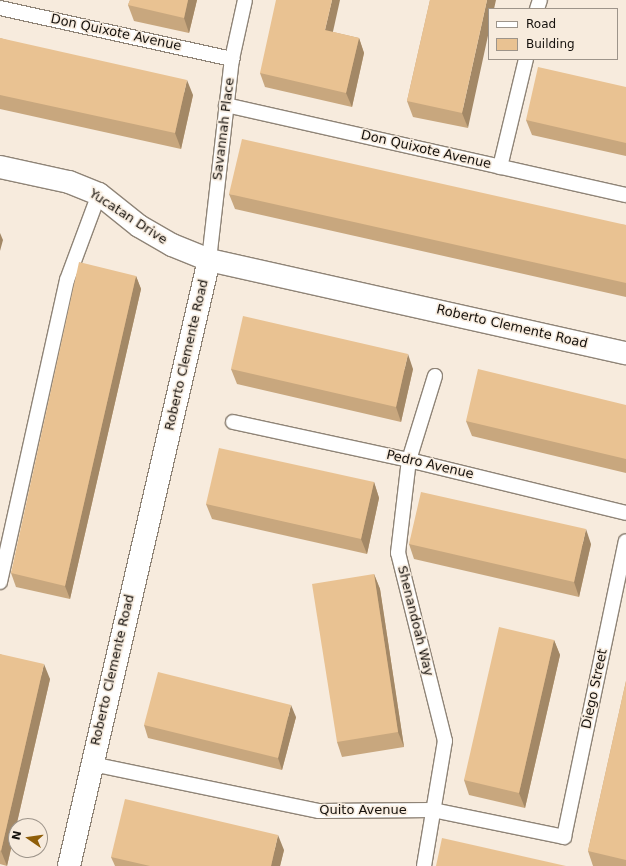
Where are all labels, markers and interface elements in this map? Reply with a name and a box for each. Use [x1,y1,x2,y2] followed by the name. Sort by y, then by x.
[488,8,618,60] legend
[49,12,183,54] street label: Don Quixote Avenue
[526,17,556,31] text: Road
[526,37,575,51] text: Building
[210,77,238,181] street label: Savannah Place
[359,127,493,173] street label: Don Quixote Avenue
[86,186,170,248] street label: Yucatan Drive
[162,278,212,432] street label: Roberto Clemente Road
[435,302,589,352] street label: Roberto Clemente Road
[385,447,475,483] street label: Pedro Avenue
[394,564,436,678] street label: Shenandoah Way
[88,593,138,747] street label: Roberto Clemente Road
[579,648,611,730] street label: Diego Street
[319,802,407,818] street label: Quito Avenue
[8,818,48,858] north arrow
[9,829,24,841] text: N

